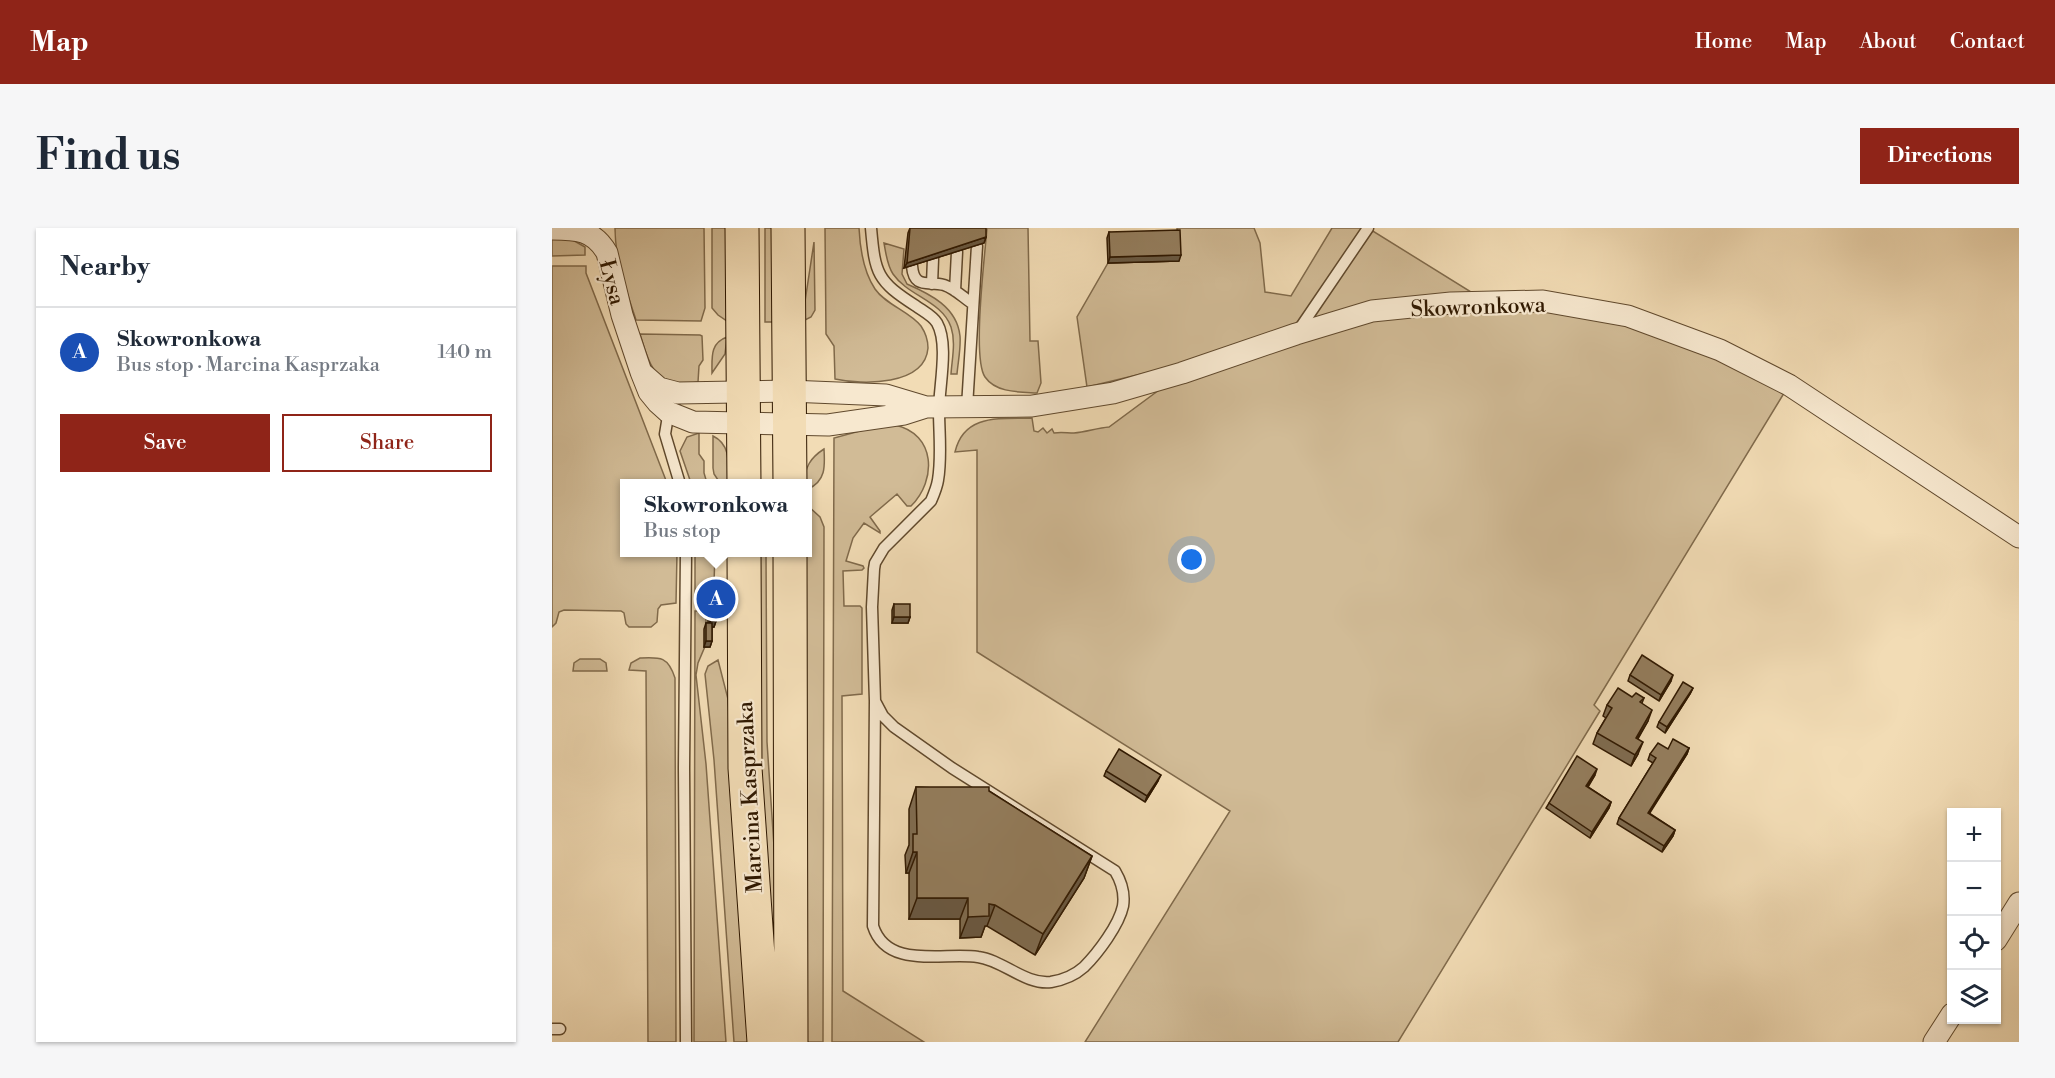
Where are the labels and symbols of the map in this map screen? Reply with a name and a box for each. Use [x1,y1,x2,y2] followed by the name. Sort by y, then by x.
[593,257,631,309] street label: Łysa
[1410,292,1547,323] street label: Skowronkowa
[1177,545,1206,574] your location
[696,576,736,622] pin: A
[732,700,769,893] street label: Marcina Kasprzaka

